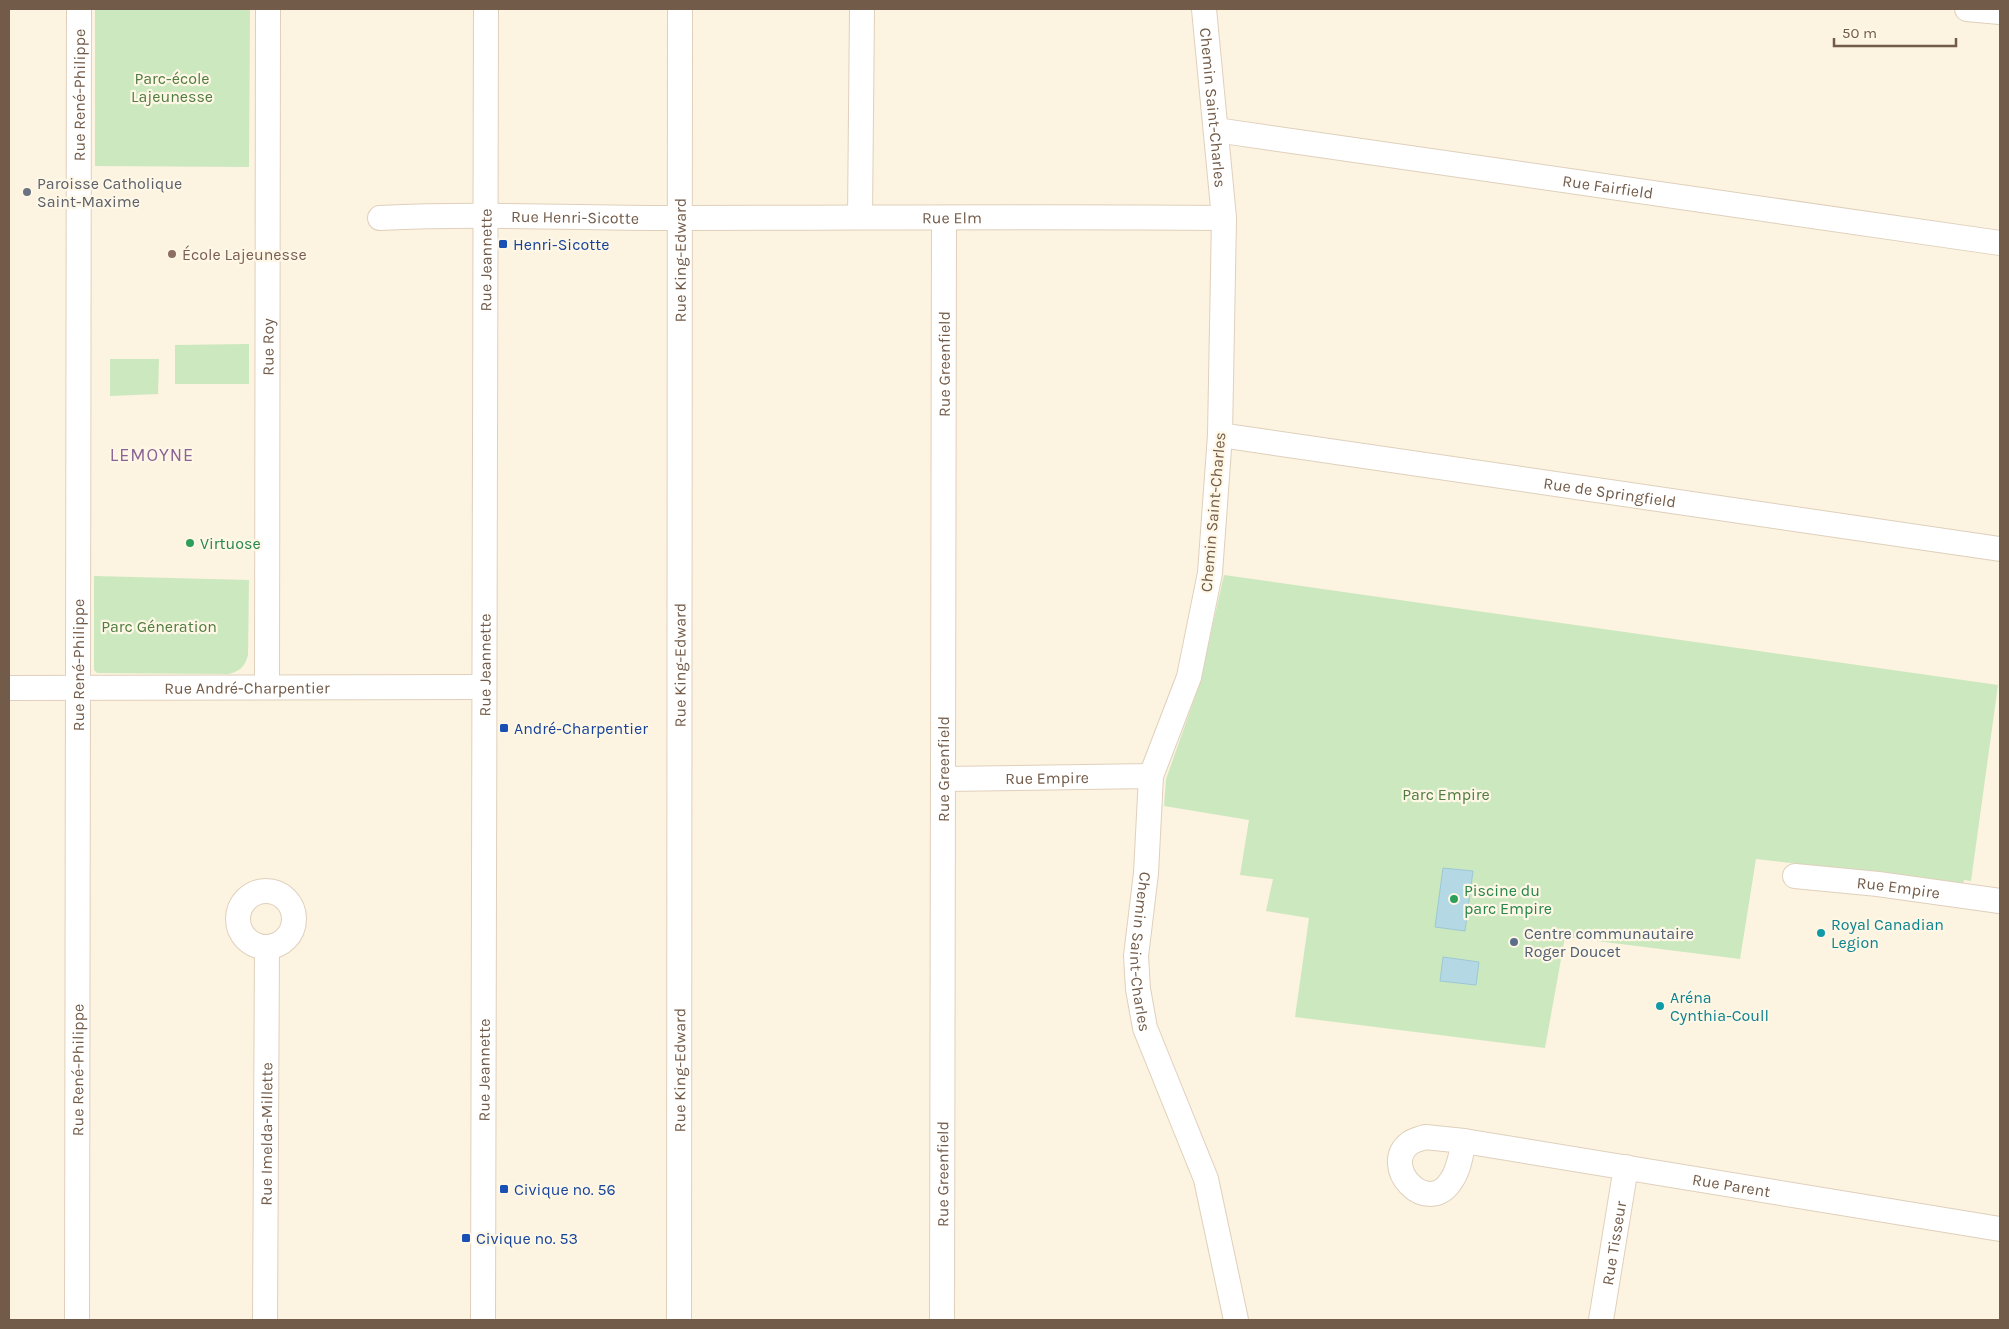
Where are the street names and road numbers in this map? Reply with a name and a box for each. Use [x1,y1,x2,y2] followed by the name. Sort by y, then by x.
[1196,27,1231,188] street label: Chemin Saint-Charles
[69,29,88,161] street label: Rue René-Philippe
[1561,171,1655,202] street label: Rue Fairfield
[670,198,689,322] street label: Rue King-Edward
[511,206,639,227] street label: Rue Henri-Sicotte
[922,208,982,227] street label: Rue Elm
[476,209,495,311] street label: Rue Jeannette
[934,311,953,417] street label: Rue Greenfield
[258,318,277,376] street label: Rue Roy
[1197,431,1229,593] street label: Chemin Saint-Charles
[1542,473,1677,511] street label: Rue de Springfield
[68,599,88,731] street label: Rue René-Philippe
[670,603,689,727] street label: Rue King-Edward
[475,614,494,716] street label: Rue Jeannette
[164,678,330,697] street label: Rue André-Charpentier
[933,716,953,822] street label: Rue Greenfield
[1005,767,1089,788] street label: Rue Empire
[1126,871,1156,1033] street label: Chemin Saint-Charles
[1856,873,1941,902] street label: Rue Empire
[68,1004,87,1136] street label: Rue René-Philippe
[670,1008,689,1132] street label: Rue King-Edward
[474,1019,493,1121] street label: Rue Jeannette
[256,1062,276,1206] street label: Rue Imelda-Millette
[933,1121,952,1227] street label: Rue Greenfield
[1691,1169,1772,1201] street label: Rue Parent
[1597,1199,1630,1286] street label: Rue Tisseur

